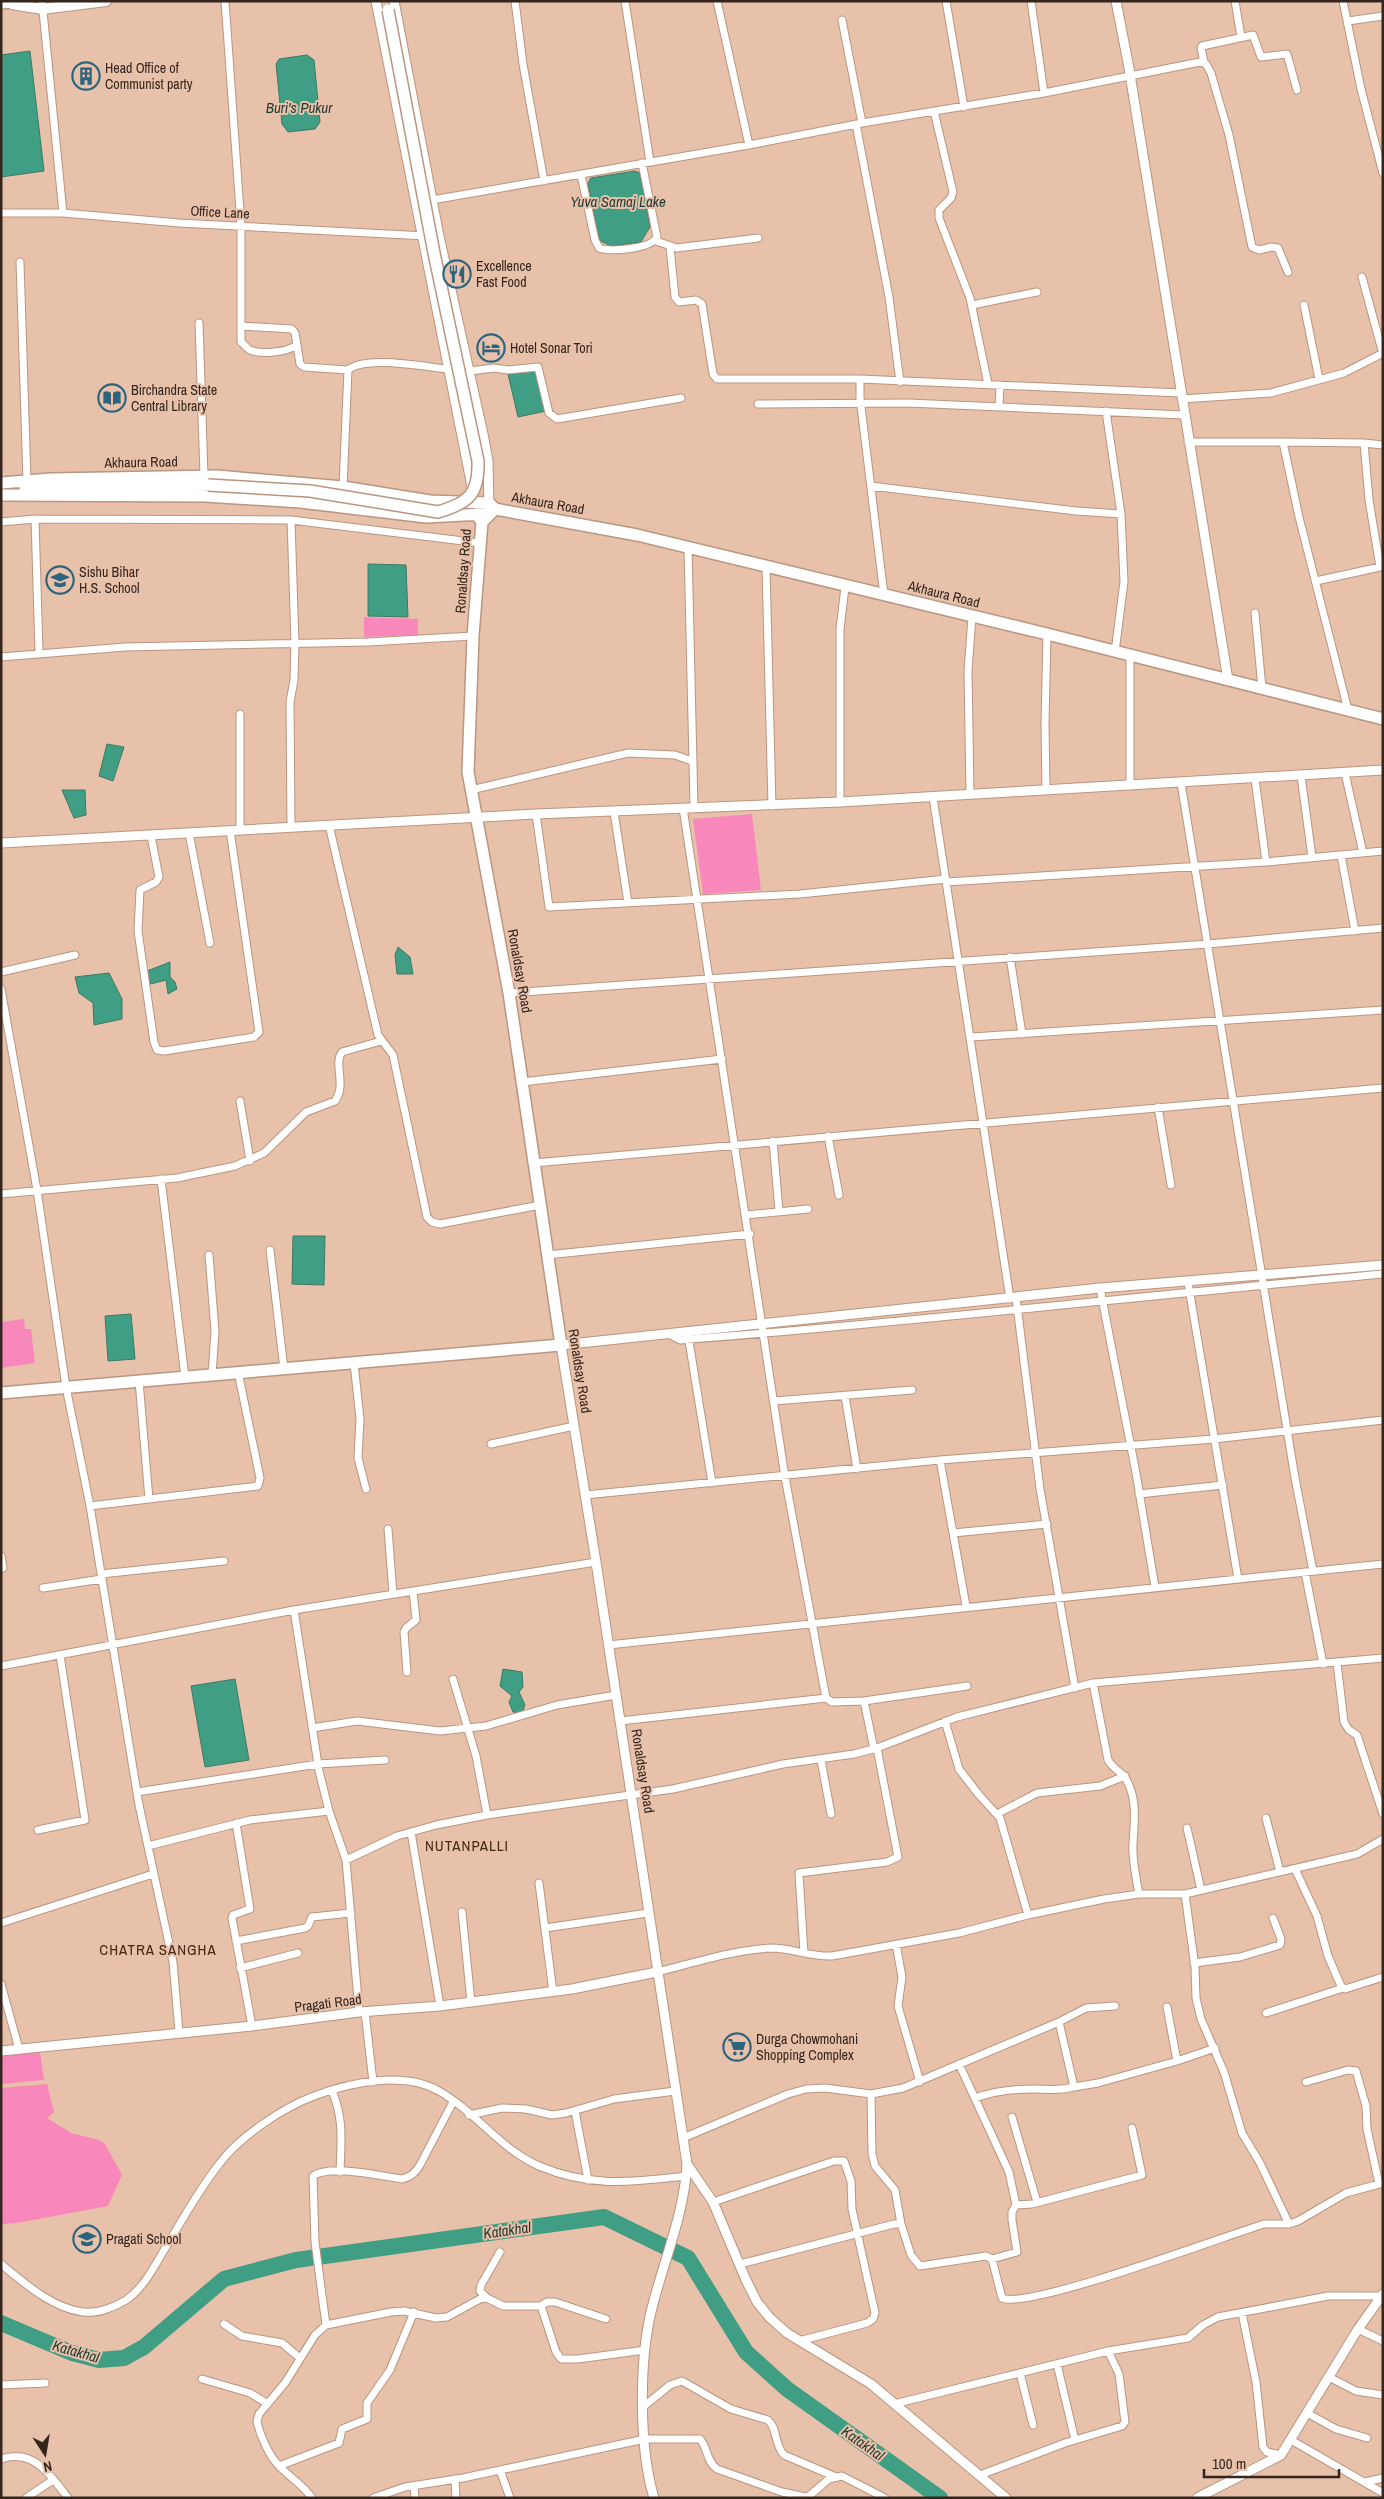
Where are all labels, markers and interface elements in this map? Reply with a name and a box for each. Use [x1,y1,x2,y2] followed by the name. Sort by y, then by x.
[105,59,193,93] place label: Head Office of Communist party
[71,61,101,91] building icon: Head Office of Communist party
[266,97,333,118] water label: Buri's Pukur
[570,191,666,212] water label: Yuva Samaj Lake
[190,201,250,223] street label: Office Lane
[476,257,532,291] place label: Excellence Fast Food
[442,259,472,289] restaurant icon: Excellence Fast Food
[476,333,506,363] hotel icon: Hotel Sonar Tori
[510,339,593,357] place label: Hotel Sonar Tori
[131,381,217,415] place label: Birchandra State Central Library
[97,383,127,413] library icon: Birchandra State Central Library
[103,452,178,472] street label: Akhaura Road
[509,488,586,518] street label: Akhaura Road
[451,528,475,614] street label: Ronaldsay Road
[79,563,140,597] place label: Sishu Bihar H.S. School
[45,565,75,595] school or university icon: Sishu Bihar H.S. School
[905,576,982,612] street label: Akhaura Road
[504,928,536,1014] street label: Ronaldsay Road
[564,1328,596,1414] street label: Ronaldsay Road
[627,1728,659,1814] street label: Ronaldsay Road
[425,1835,509,1856] district label: NUTANPALLI
[99,1939,217,1960] district label: CHATRA SANGHA
[293,1990,363,2016] street label: Pragati Road
[756,2030,858,2064] place label: Durga Chowmohani Shopping Complex
[722,2032,752,2062] supermarket icon: Durga Chowmohani Shopping Complex
[482,2216,532,2244] water label: Katakhal
[72,2224,102,2254] school or university icon: Pragati School
[106,2230,181,2248] place label: Pragati School
[50,2334,102,2368] water label: Katakhal
[837,2421,889,2465] water label: Katakhal
[20,2429,70,2479] north arrow
[1204,2446,1339,2478] scale bar
[1212,2453,1246,2474] text: 100 m
[42,2457,54,2476] text: N

